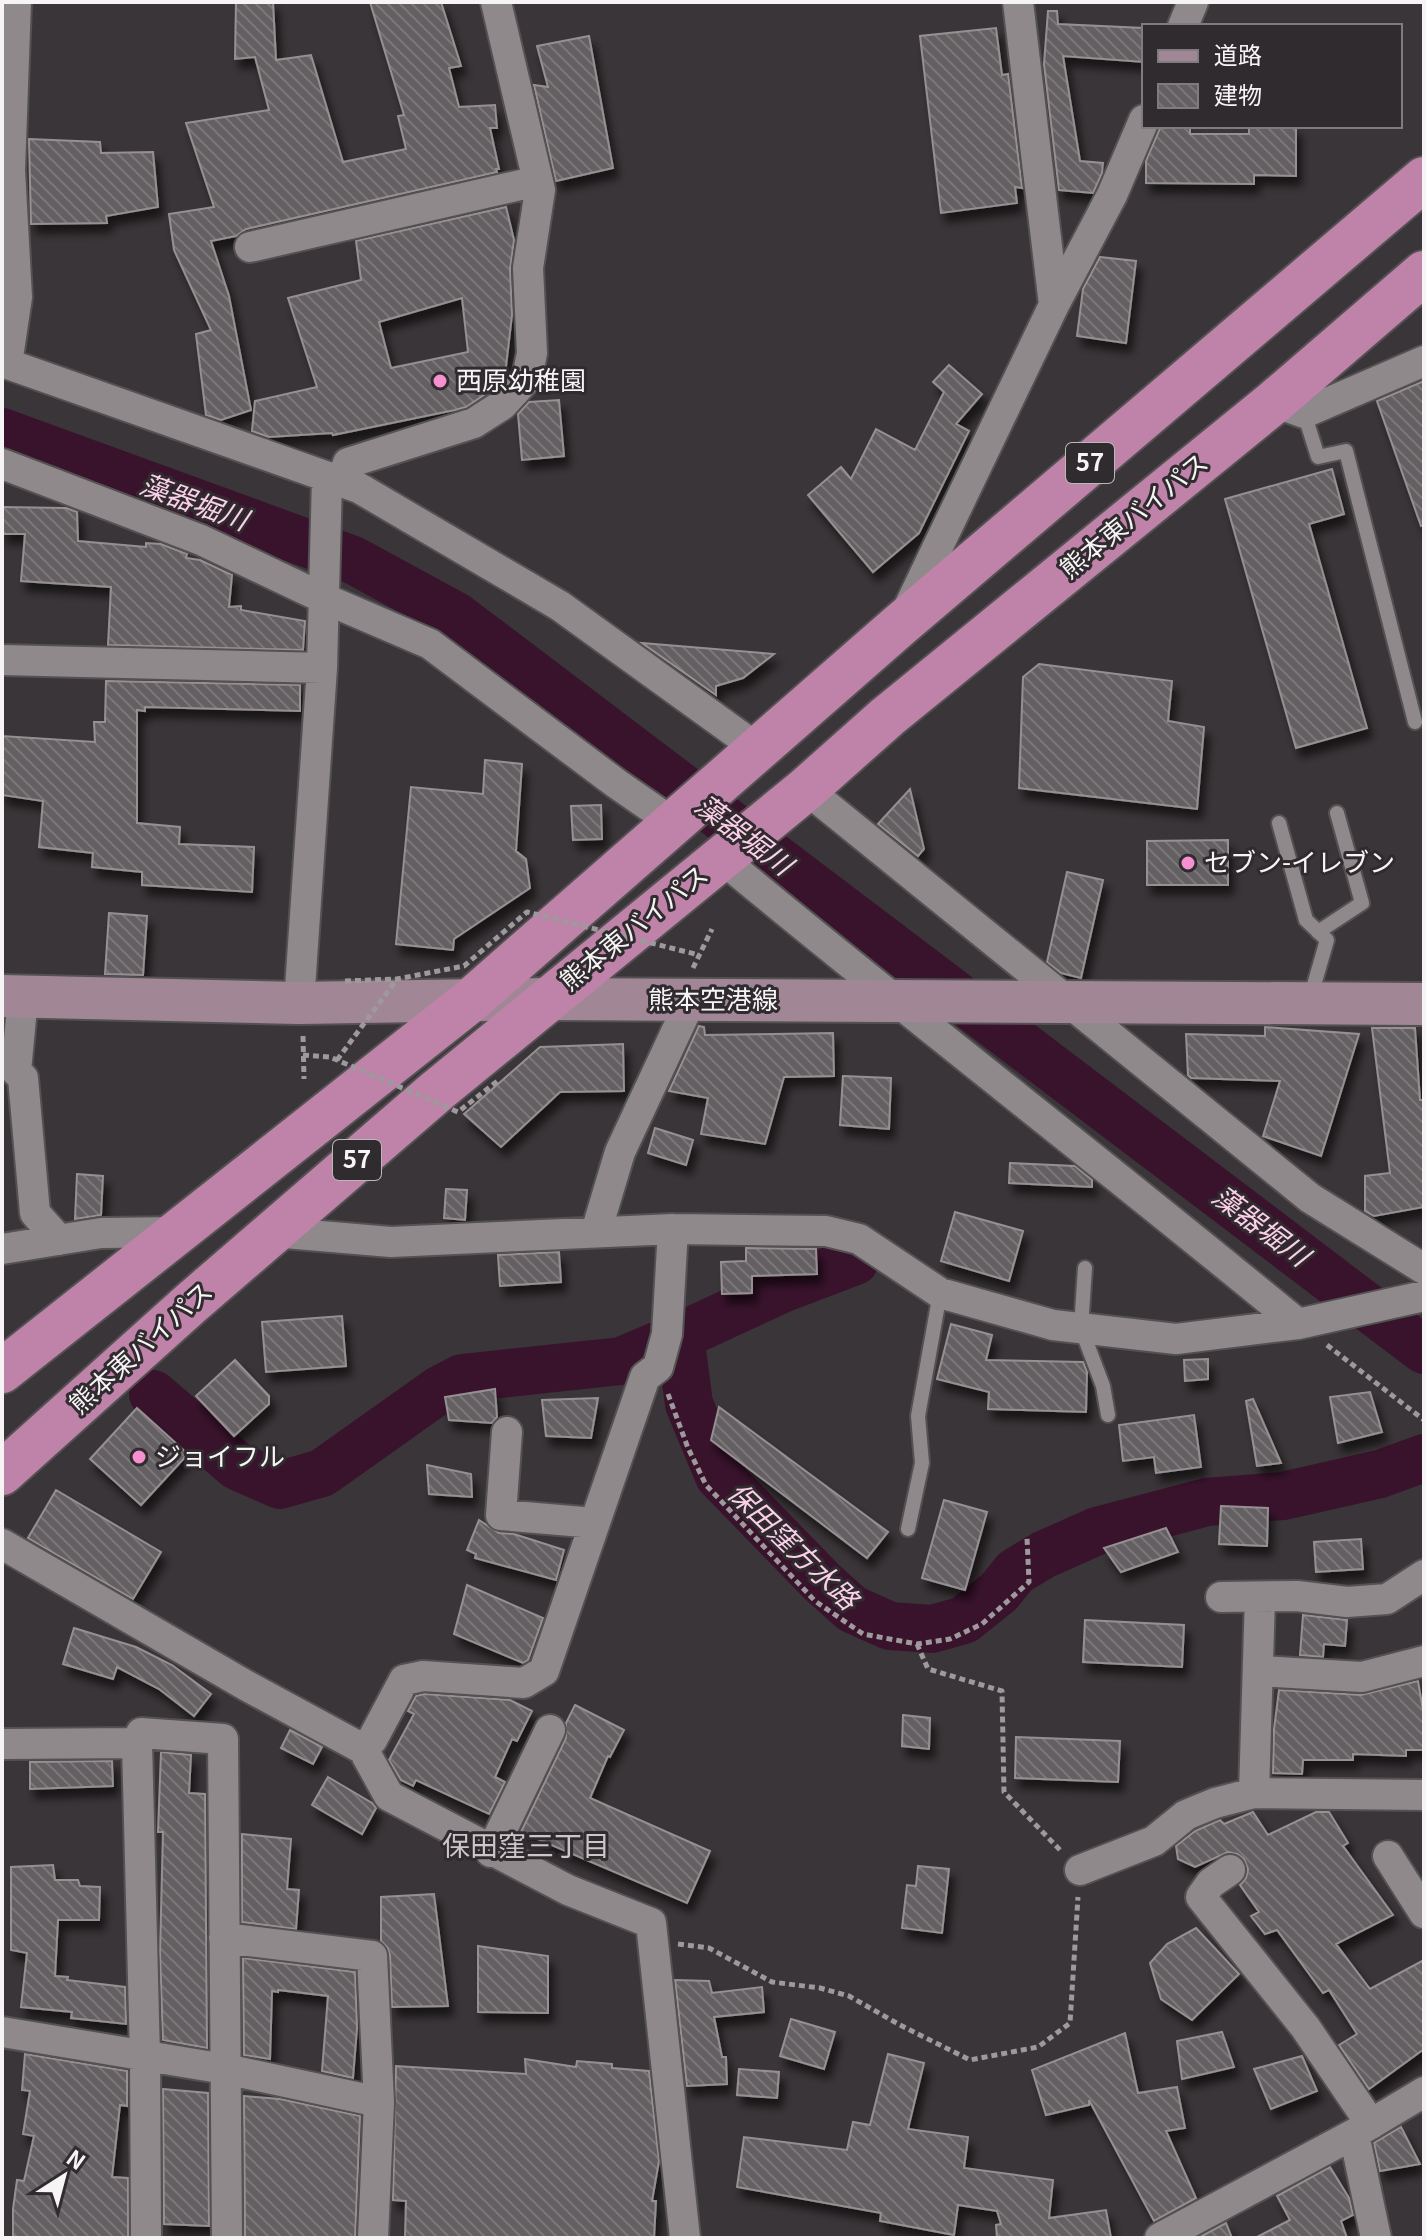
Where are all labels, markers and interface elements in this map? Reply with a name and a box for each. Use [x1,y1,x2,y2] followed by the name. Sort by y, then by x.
[1142,24,1402,128] legend
[1214,36,1262,71] text: 道路
[1214,76,1262,111] text: 建物
[456,360,586,397] place label: 西原幼稚園
[431,372,449,390] marker: 西原幼稚園
[1050,443,1215,586] street label: 熊本東バイパス
[1066,443,1114,483] road number: 57
[135,462,257,539] water label: 藻器堀川
[688,784,804,885] water label: 藻器堀川
[1204,842,1395,879] place label: セブン-イレブン
[1179,854,1197,872] marker: セブン-イレブン
[550,855,715,998] street label: 熊本東バイパス
[648,979,778,1016] street label: 熊本空港線
[333,1140,381,1180] road number: 57
[1205,1175,1321,1276] water label: 藻器堀川
[60,1272,219,1421] street label: 熊本東バイパス
[155,1436,285,1473] place label: ジョイフル
[130,1448,148,1466] marker: ジョイフル
[720,1472,870,1619] water label: 保田窪方水路
[442,1824,610,1864] district label: 保田窪三丁目
[24,2136,104,2216] north arrow
[61,2140,93,2176] text: N

